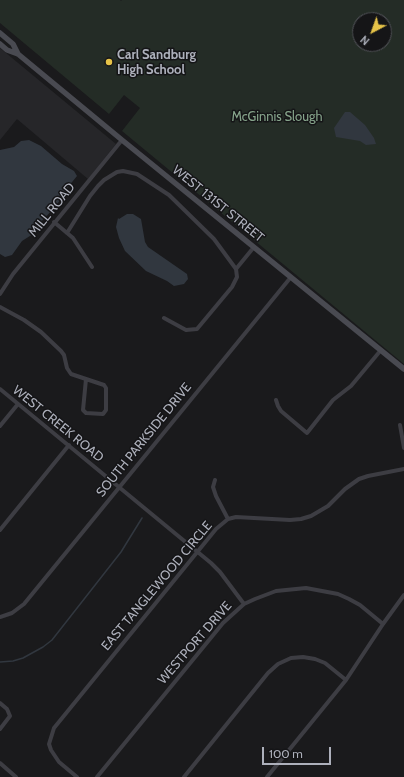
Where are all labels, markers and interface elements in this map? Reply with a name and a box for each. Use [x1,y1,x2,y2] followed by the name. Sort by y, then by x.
[352,12,392,52] north arrow
[357,32,372,48] text: N
[117,47,196,78] place label: Carl Sandburg High School
[104,57,114,67] marker: Carl Sandburg High School
[231,109,323,125] park label: McGinnis Slough
[169,162,267,246] street label: WEST 131ST STREET
[26,180,78,240] street label: MILL ROAD
[93,380,195,500] street label: SOUTH PARKSIDE DRIVE
[9,382,107,466] street label: WEST CREEK ROAD
[98,518,216,654] street label: EAST TANGLEWOOD CIRCLE
[155,598,235,688] street label: WESTPORT DRIVE
[264,739,333,765] scale bar
[269,746,303,761] text: 100 m

